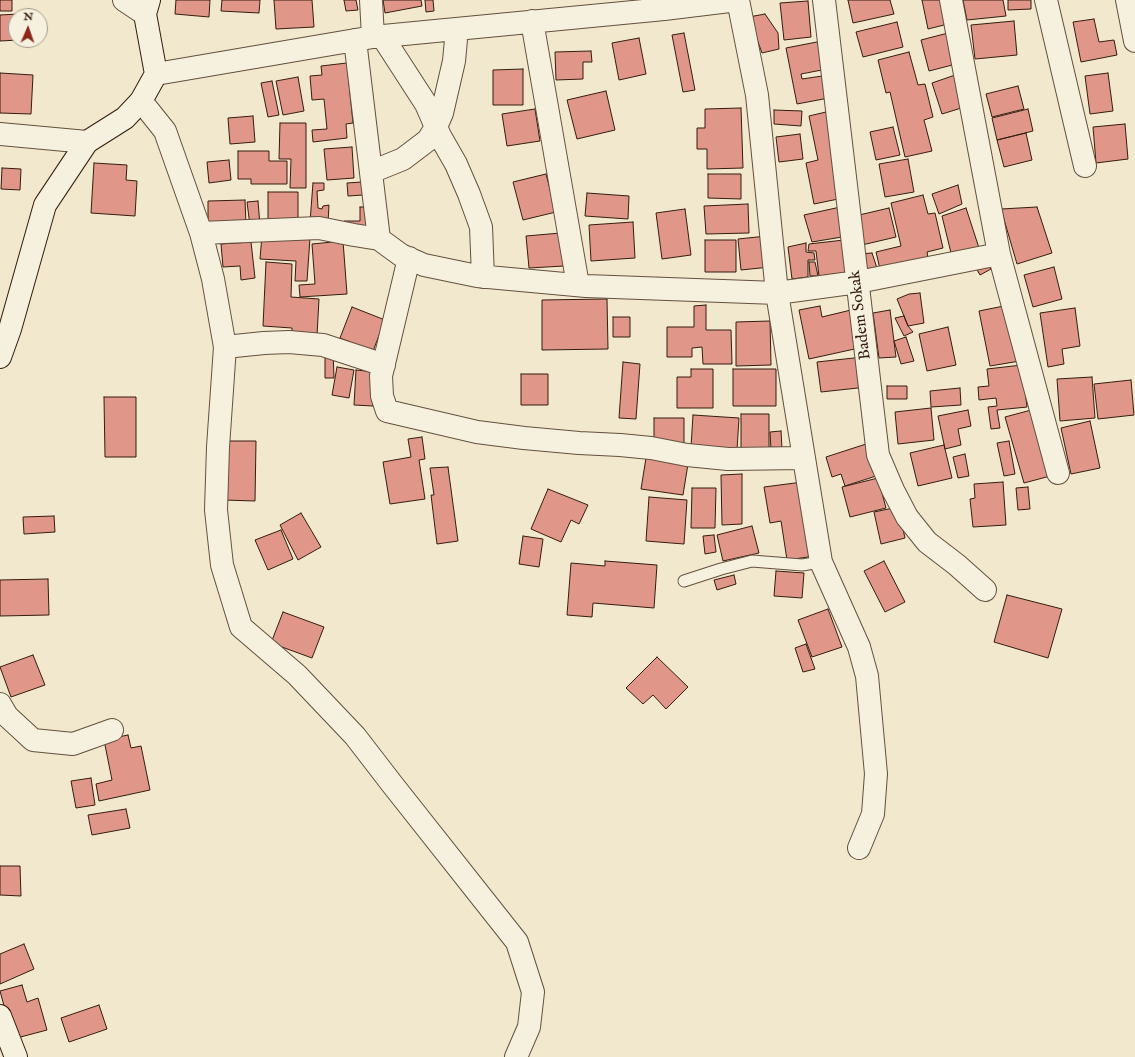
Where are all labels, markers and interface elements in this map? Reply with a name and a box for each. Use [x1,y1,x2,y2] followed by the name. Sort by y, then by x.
[8,8,48,48] north arrow
[23,10,33,24] text: N
[846,269,876,361] street label: Badem Sokak

